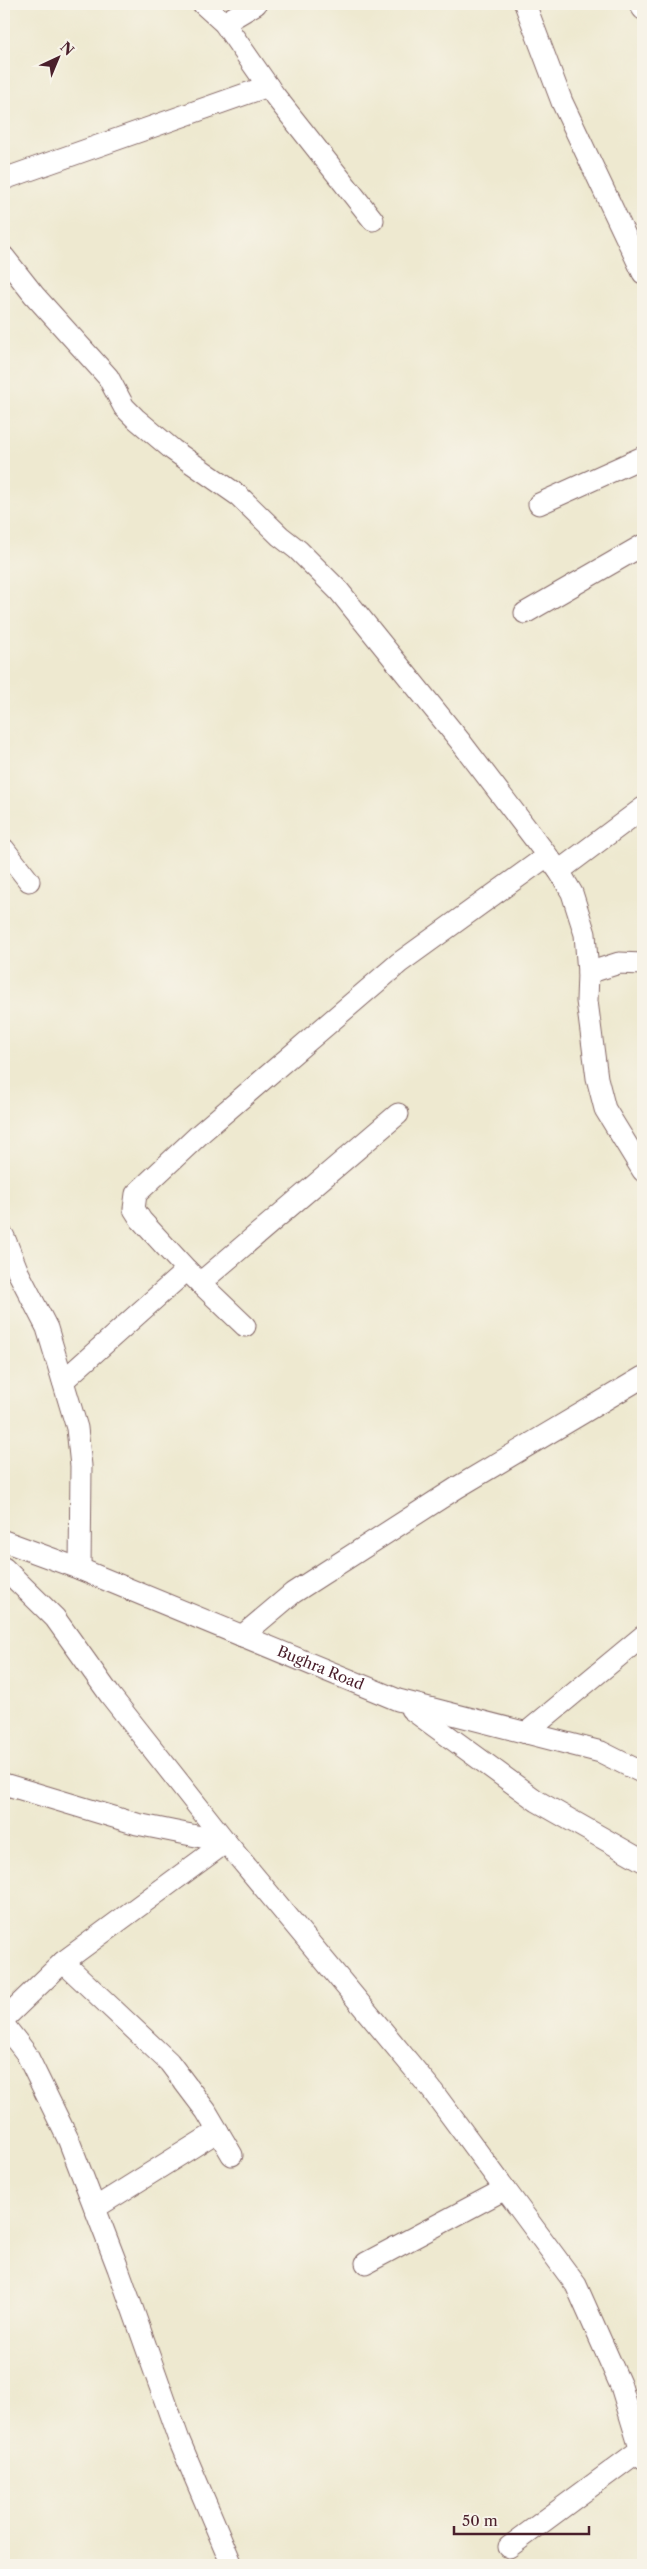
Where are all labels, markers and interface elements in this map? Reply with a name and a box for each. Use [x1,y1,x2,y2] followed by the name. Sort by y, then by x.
[32,32,82,82] north arrow
[56,38,78,59] text: N
[274,1641,367,1694] street label: Bughra Road
[454,2504,590,2536] scale bar
[462,2511,498,2530] text: 50 m

